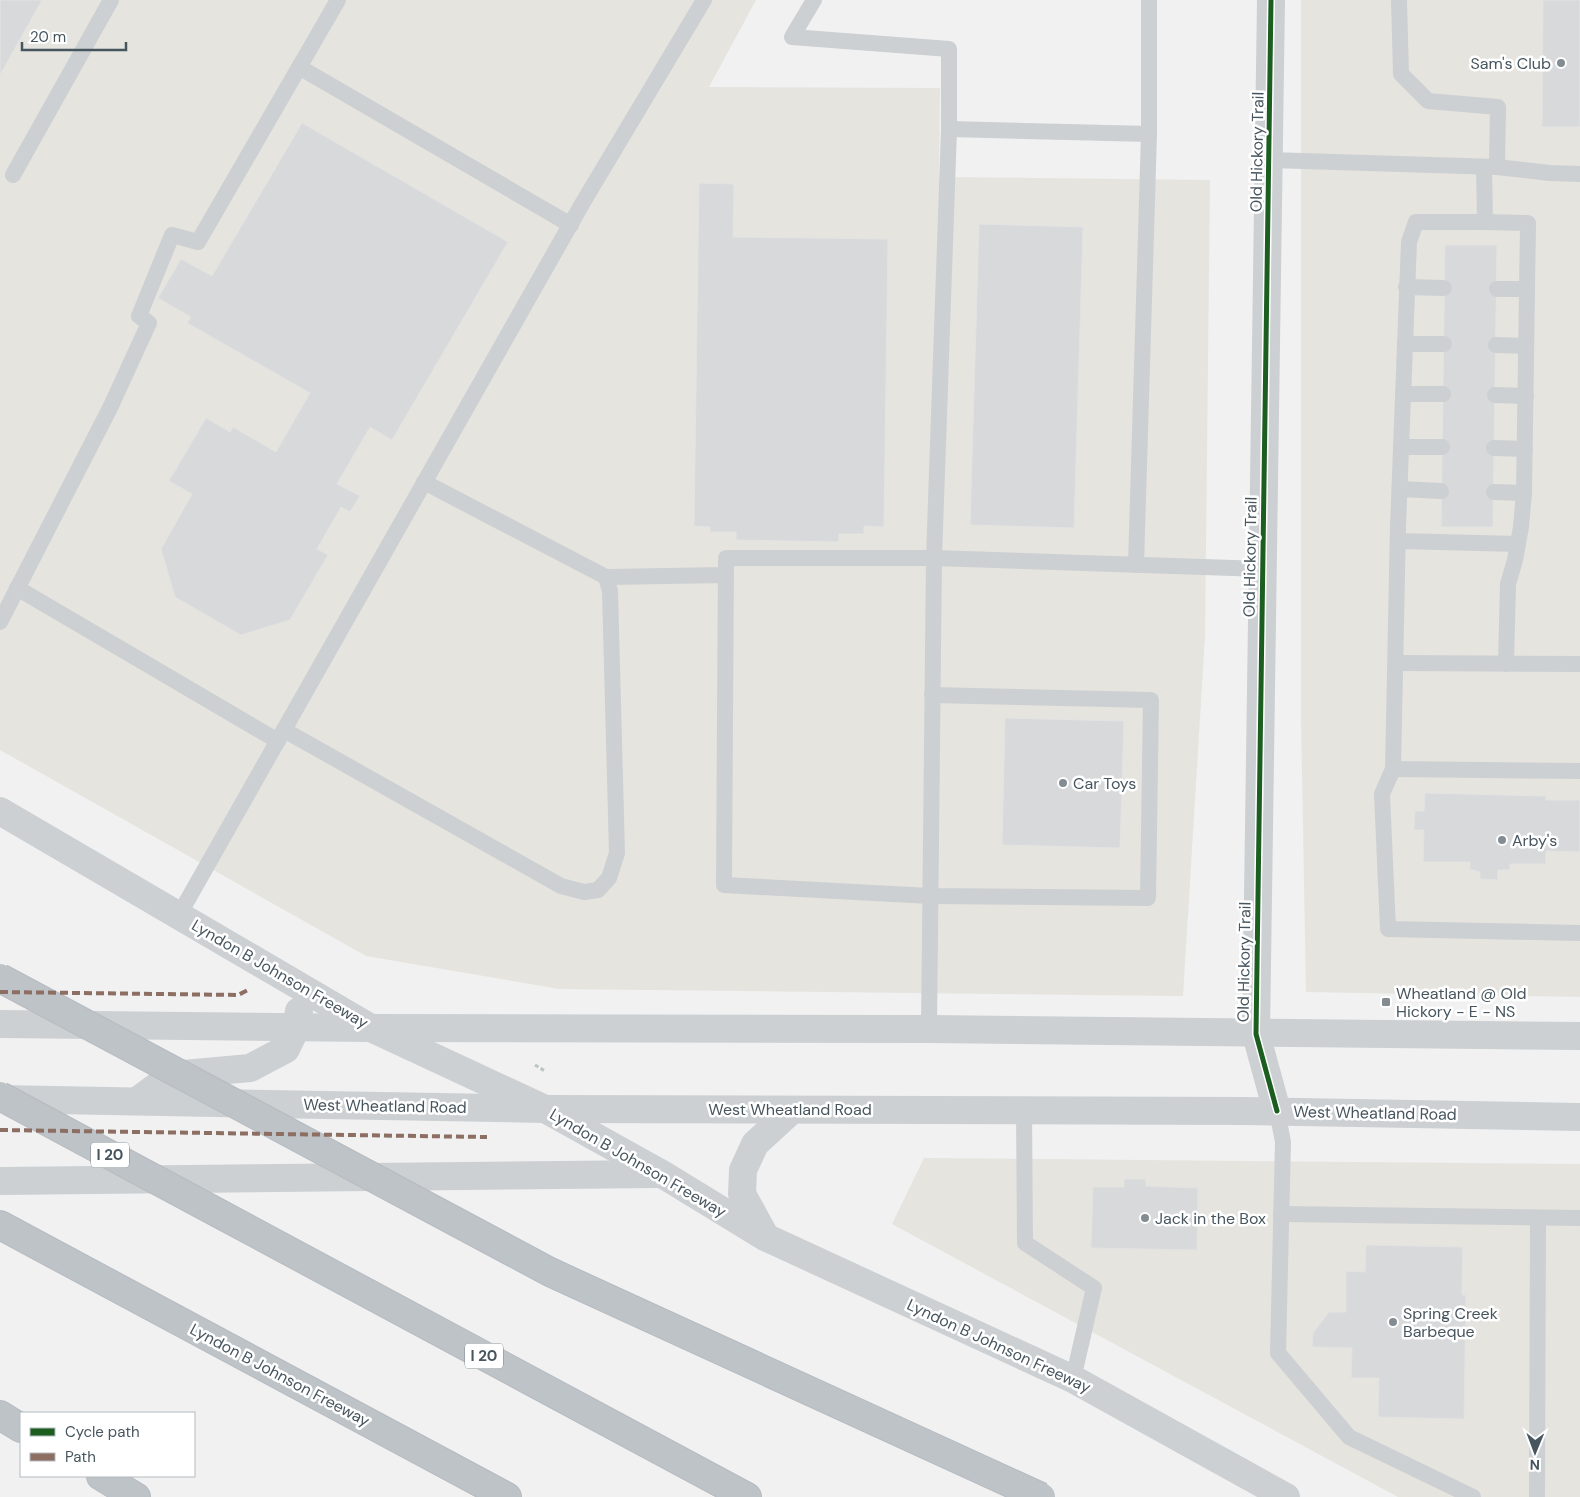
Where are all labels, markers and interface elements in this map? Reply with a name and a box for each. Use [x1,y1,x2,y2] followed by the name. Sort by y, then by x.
[22,20,126,52] scale bar
[30,27,66,47] text: 20 m
[1471,53,1551,74] place label: Sam's Club
[1555,57,1567,69] marker: Sam's Club
[1245,92,1269,212] street label: Old Hickory Trail
[1238,497,1262,617] street label: Old Hickory Trail
[1073,773,1136,794] place label: Car Toys
[1057,777,1069,789] marker: Car Toys
[1512,830,1557,851] place label: Arby's
[1496,834,1508,846] marker: Arby's
[1232,902,1256,1022] street label: Old Hickory Trail
[188,915,372,1033] street label: Lyndon B Johnson Freeway
[1396,983,1527,1022] place label: Wheatland @ Old Hickory - E - NS
[1380,996,1392,1008] marker: Wheatland @ Old Hickory - E - NS
[303,1094,467,1118] street label: West Wheatland Road
[708,1099,872,1120] street label: West Wheatland Road
[1293,1101,1457,1125] street label: West Wheatland Road
[546,1104,730,1222] street label: Lyndon B Johnson Freeway
[91,1142,129,1168] road number: I 20
[1155,1208,1266,1229] place label: Jack in the Box
[1139,1212,1151,1224] marker: Jack in the Box
[904,1294,1094,1398] street label: Lyndon B Johnson Freeway
[1403,1303,1498,1342] place label: Spring Creek Barbeque
[1387,1316,1399,1328] marker: Spring Creek Barbeque
[187,1319,374,1431] street label: Lyndon B Johnson Freeway
[465,1344,503,1368] road number: I 20
[20,1412,195,1477] legend
[65,1422,140,1442] text: Cycle path
[1510,1427,1560,1477] north arrow
[65,1447,96,1467] text: Path
[1530,1456,1540,1474] text: N

